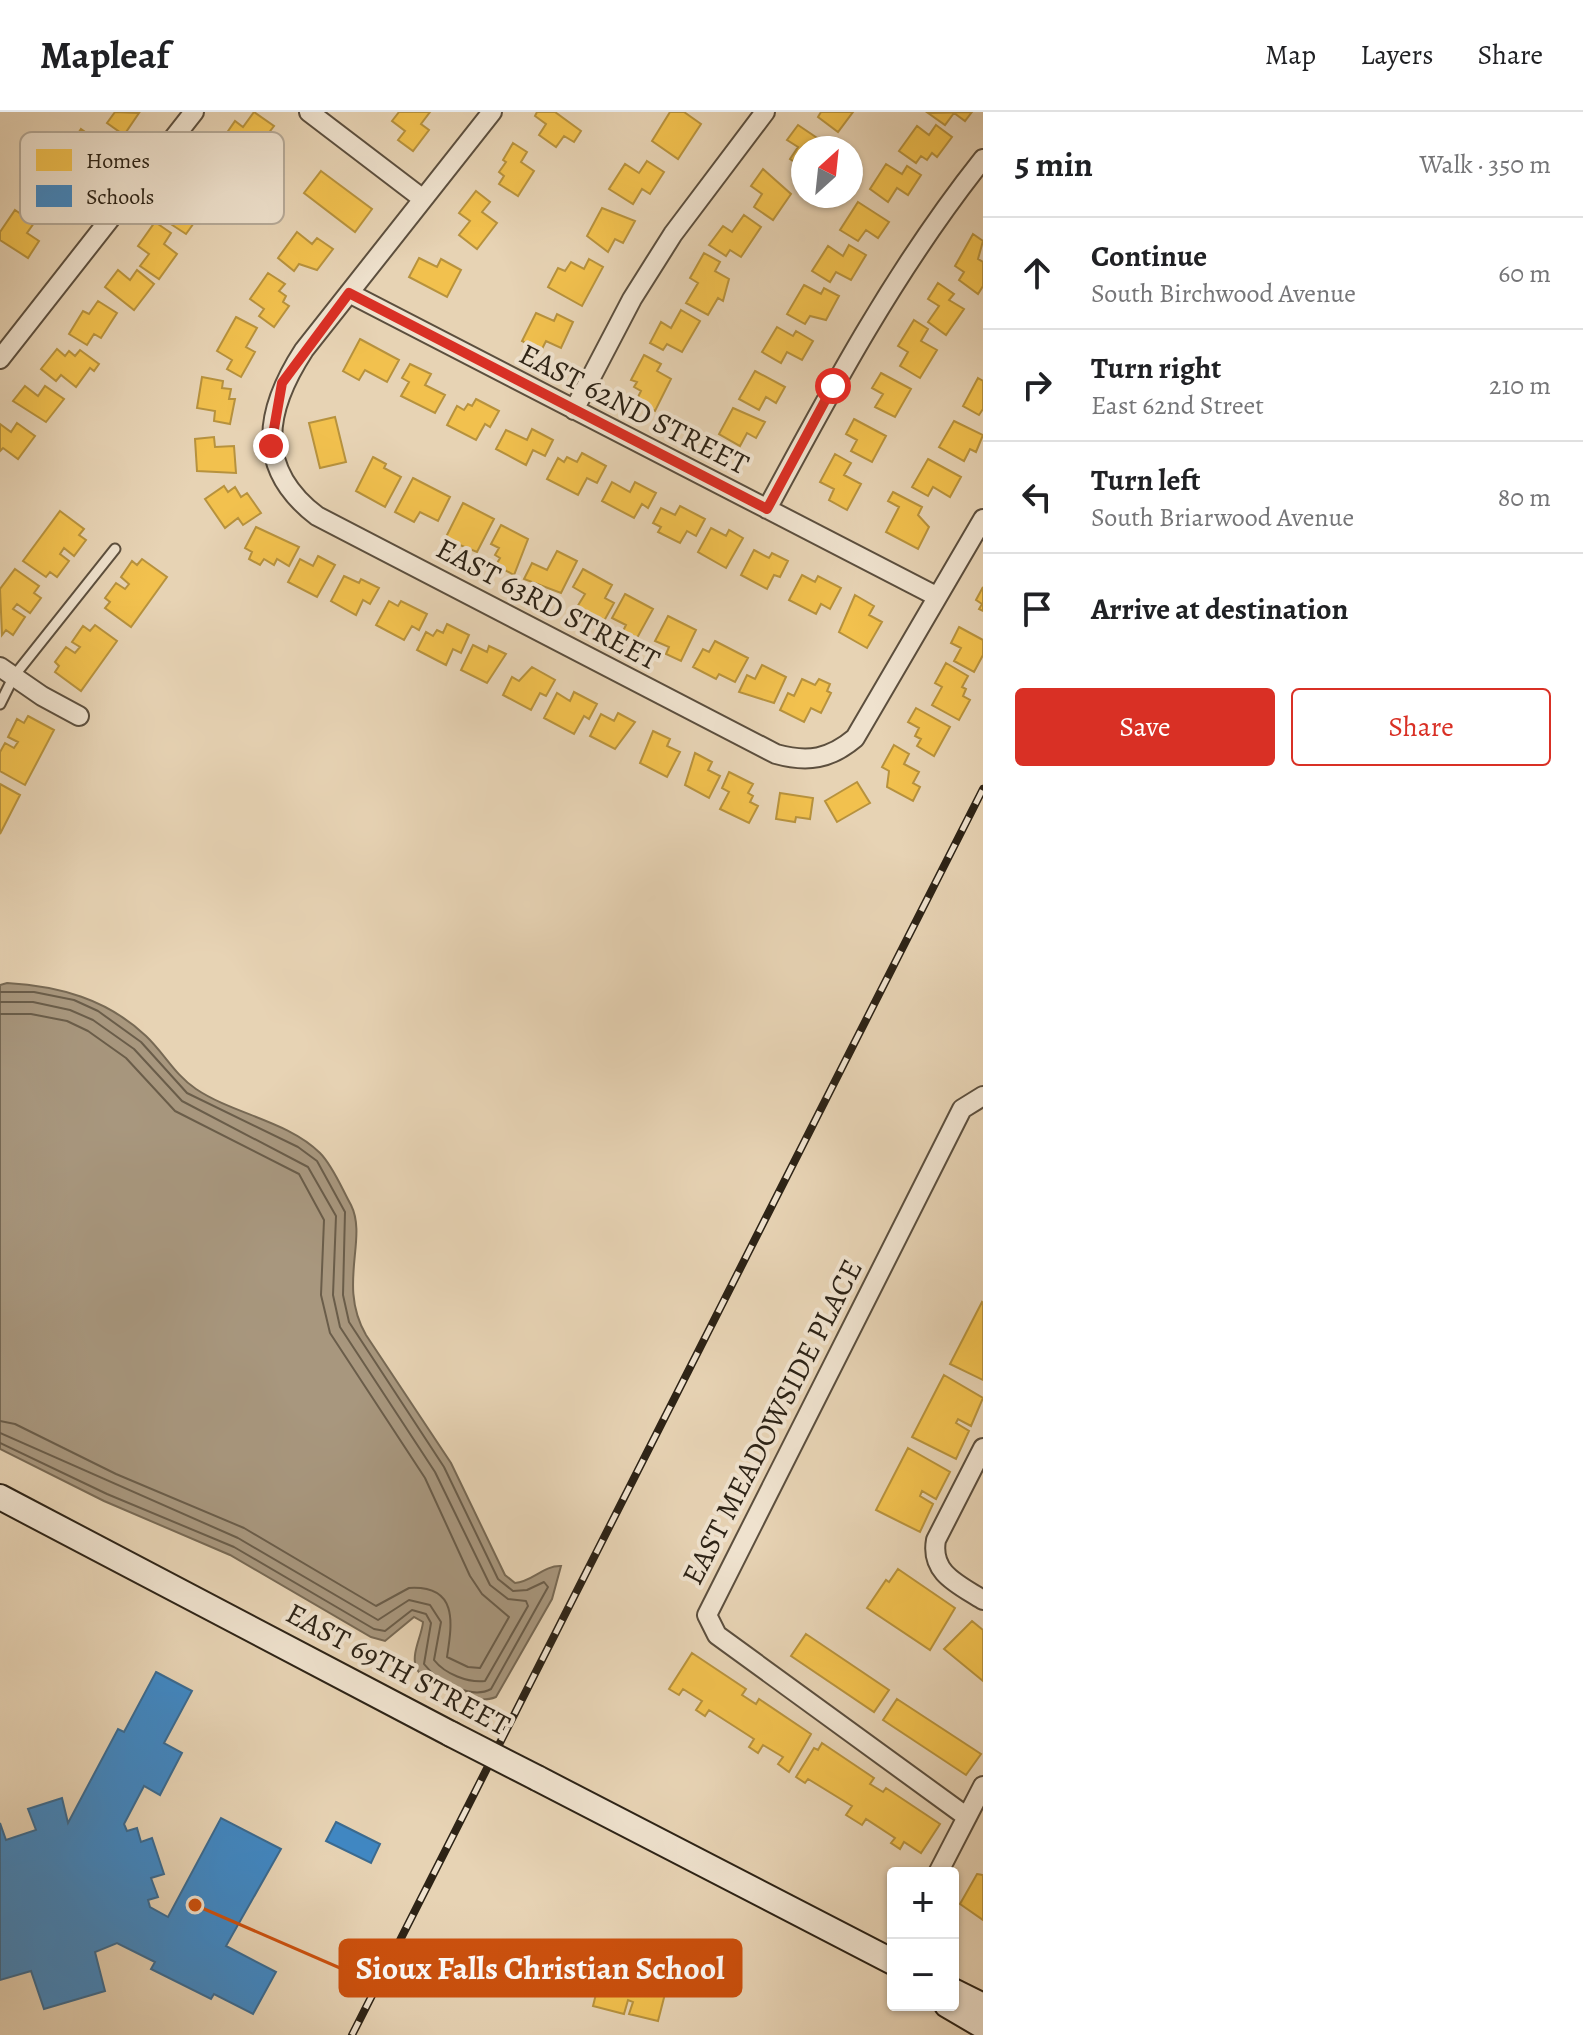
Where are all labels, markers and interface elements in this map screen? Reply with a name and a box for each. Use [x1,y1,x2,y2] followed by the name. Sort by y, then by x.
[40,29,169,81] text: Mapleaf
[1265,36,1316,74] text: Map
[1360,36,1433,74] text: Layers
[1477,36,1543,74] text: Share
[20,132,284,224] legend
[791,136,863,208] north arrow
[1015,141,1093,188] text: 5 min
[86,146,150,176] text: Homes
[1419,147,1551,182] text: Walk · 350 m
[86,182,154,212] text: Schools
[1091,236,1207,276] text: Continue
[1015,251,1059,295] icon: ahead
[1498,256,1551,291] text: 60 m
[1091,276,1356,311] text: South Birchwood Avenue
[512,334,756,484] street label: EAST 62ND STREET
[1091,348,1221,388] text: Turn right
[1015,363,1059,407] icon: right
[815,368,851,404] route start
[1489,368,1551,403] text: 210 m
[1091,388,1264,423] text: East 62nd Street
[253,428,289,464] route end
[1091,460,1200,500] text: Turn left
[1015,475,1059,519] icon: left
[1498,480,1551,515] text: 80 m
[1091,500,1354,535] text: South Briarwood Avenue
[429,528,667,680] street label: EAST 63RD STREET
[1015,587,1059,631] icon: arrive
[1091,589,1348,629] text: Arrive at destination
[1015,688,1275,766] button: Save
[1291,688,1551,766] button: Share
[672,1252,872,1592] street label: EAST MEADOWSIDE PLACE
[279,1593,518,1745] street label: EAST 69TH STREET
[887,1867,959,2011] map controls
[887,1867,959,1939] button: +
[887,1939,959,2011] button: −
[340,1940,741,1996] callout: Sioux Falls Christian School
[355,1946,725,1990] text: Sioux Falls Christian School

